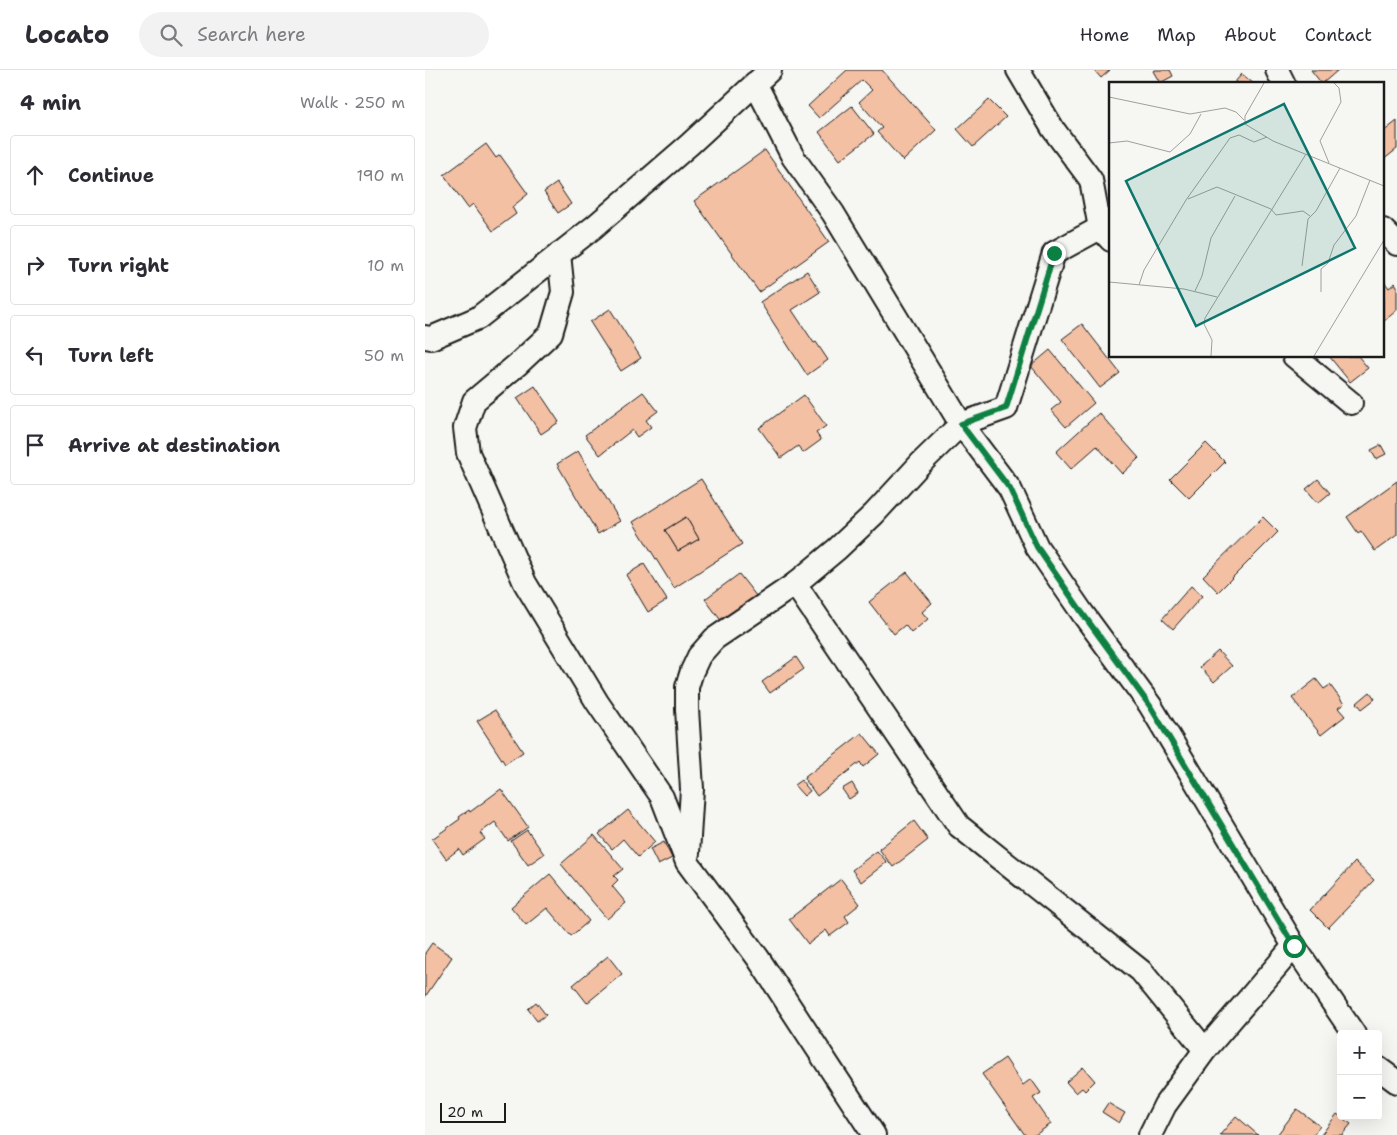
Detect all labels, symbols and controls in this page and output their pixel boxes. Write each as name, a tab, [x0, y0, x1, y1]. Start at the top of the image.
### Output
search box	[139, 12, 489, 57]
text: Locato	[25, 19, 109, 51]
icon: search	[157, 21, 185, 49]
text: Search here	[197, 22, 306, 47]
text: Home	[1080, 23, 1129, 47]
text: Map	[1157, 23, 1196, 47]
text: About	[1224, 23, 1277, 47]
text: Contact	[1305, 23, 1372, 47]
inset map	[1109, 82, 1384, 358]
text: 4 min	[20, 89, 81, 117]
text: Walk · 250 m	[300, 92, 405, 113]
icon: ahead	[21, 161, 49, 189]
text: Continue	[68, 163, 154, 188]
text: 190 m	[357, 165, 404, 186]
route end	[1043, 242, 1066, 265]
icon: right	[21, 251, 49, 279]
text: Turn right	[68, 253, 169, 278]
text: 10 m	[367, 255, 404, 276]
icon: left	[21, 341, 49, 369]
text: Turn left	[68, 343, 154, 368]
text: 50 m	[364, 345, 404, 366]
icon: arrive	[21, 431, 49, 459]
text: Arrive at destination	[68, 433, 280, 458]
route start	[1283, 935, 1306, 958]
map controls	[1337, 1030, 1382, 1120]
button: +	[1337, 1030, 1382, 1075]
button: −	[1337, 1075, 1382, 1120]
scale bar	[440, 1100, 506, 1123]
text: 20 m	[447, 1103, 483, 1121]

